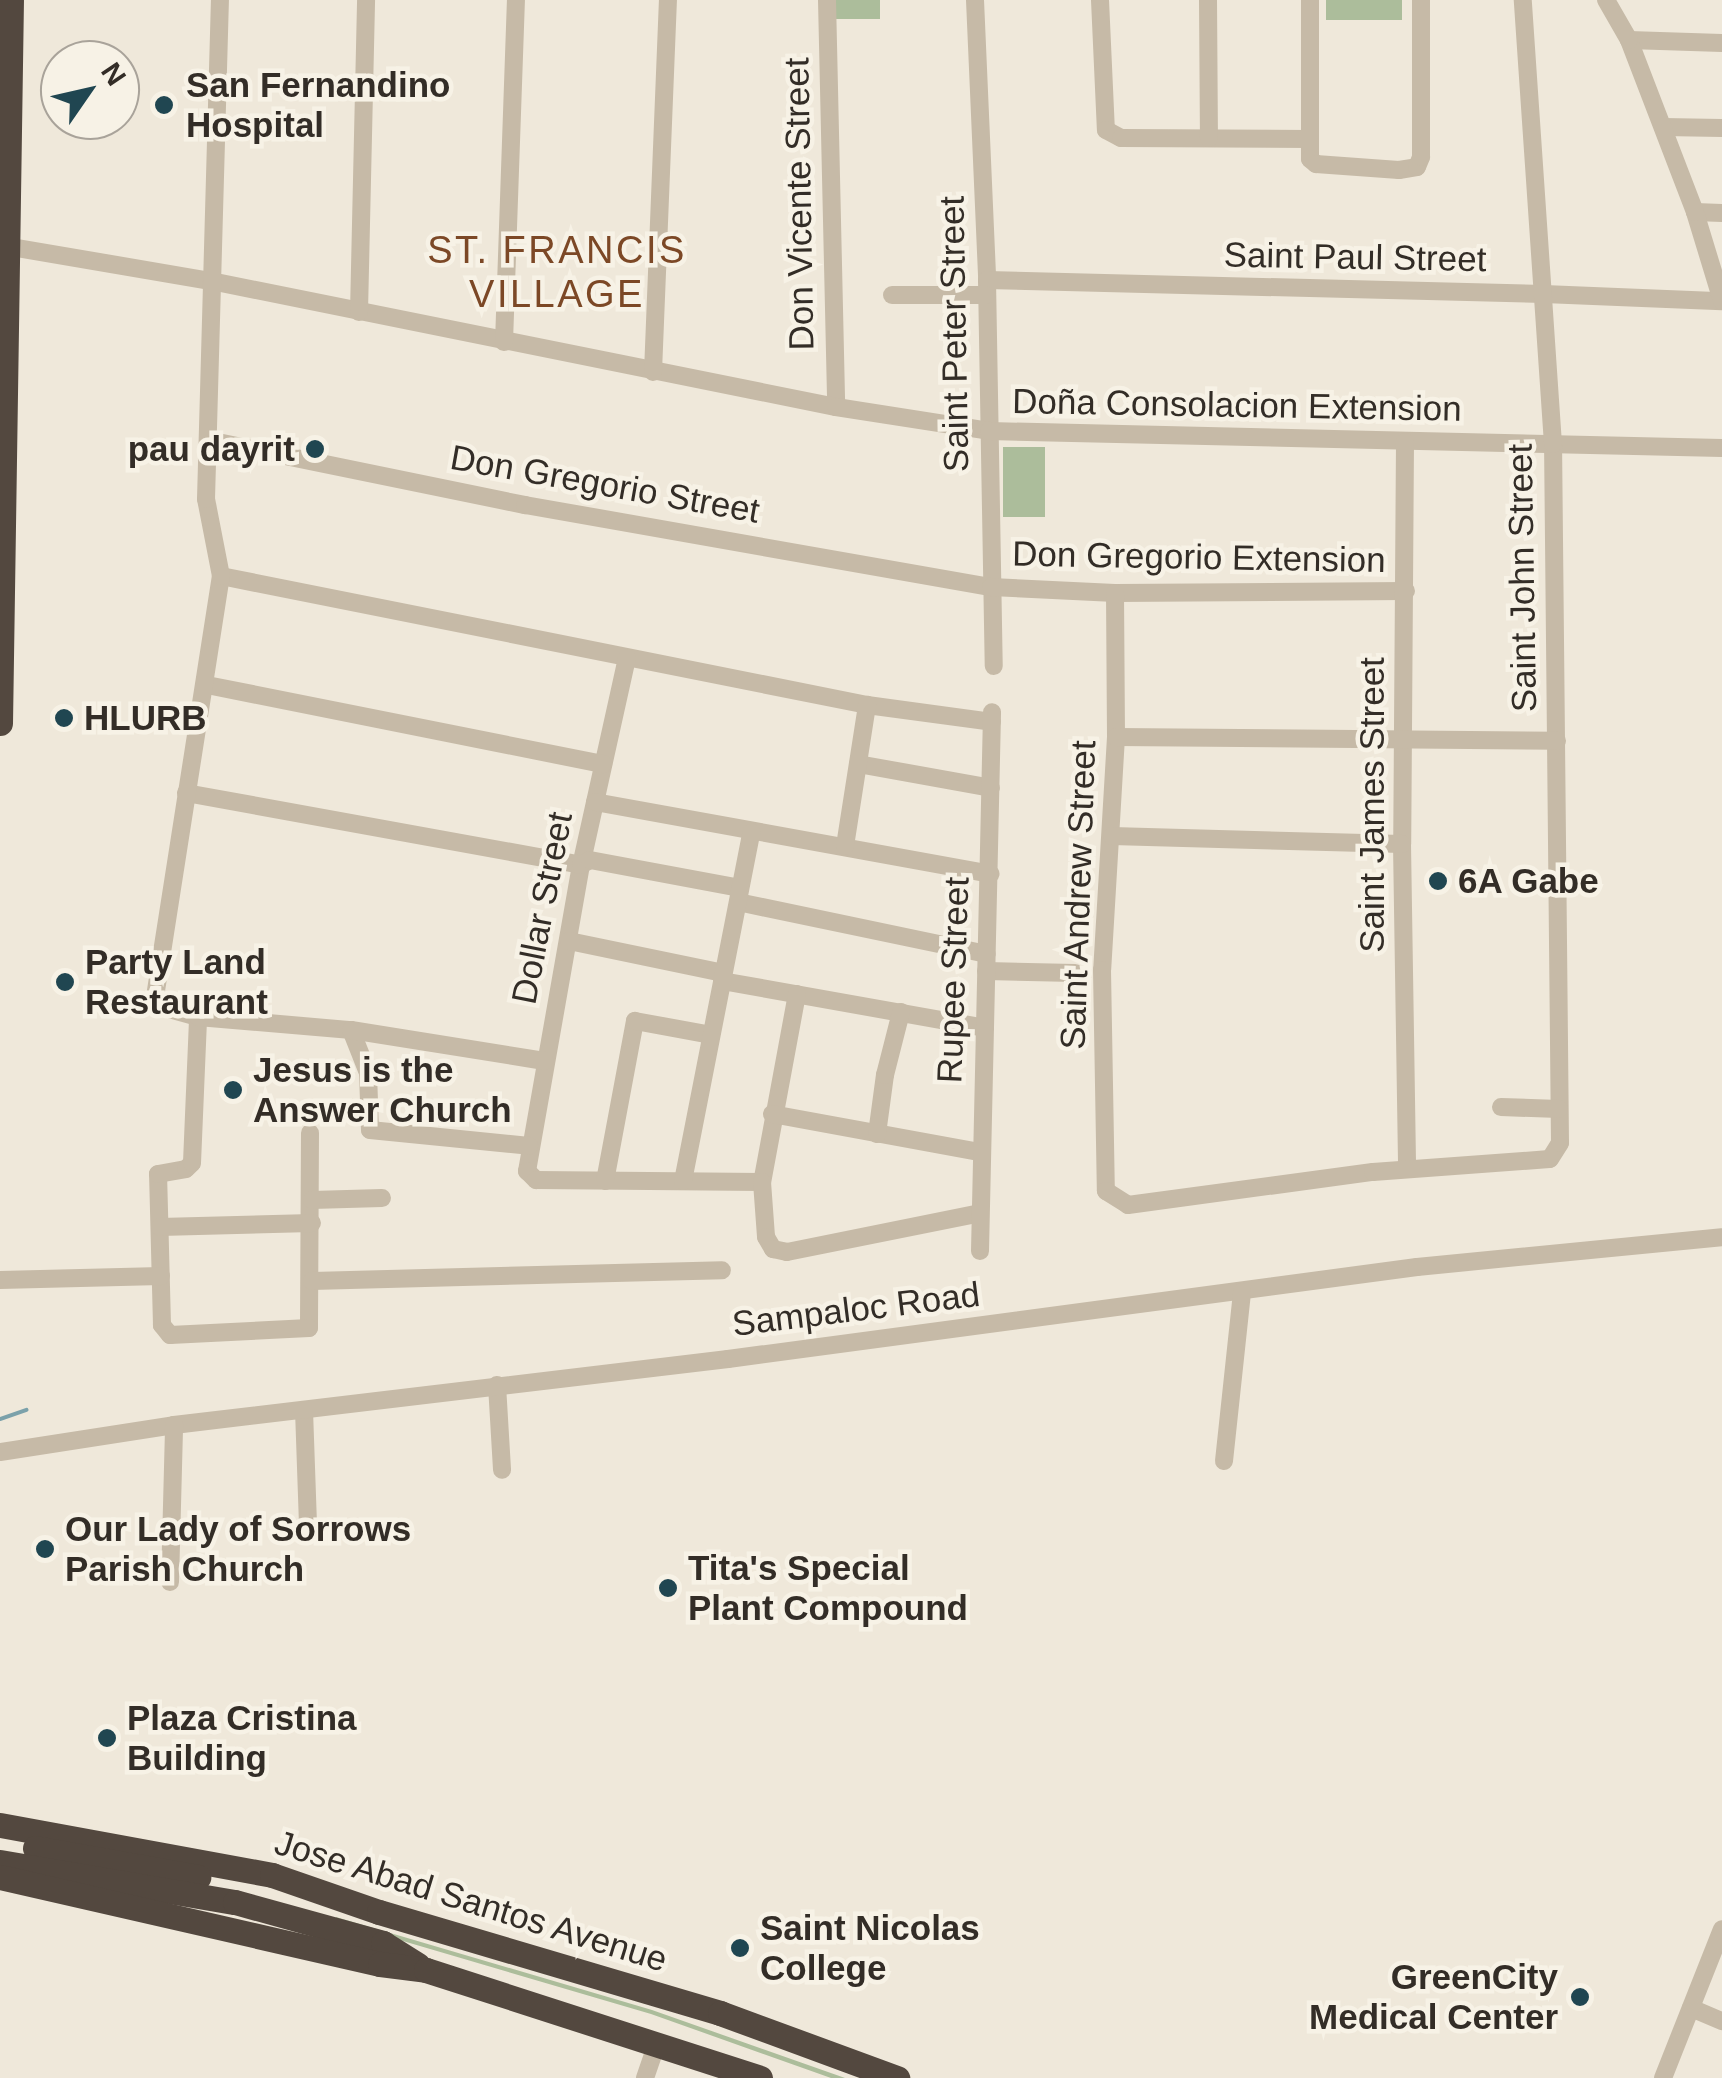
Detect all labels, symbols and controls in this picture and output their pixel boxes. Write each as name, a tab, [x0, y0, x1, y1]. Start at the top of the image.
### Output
north arrow	[40, 40, 140, 140]
text: N	[95, 57, 132, 91]
street label: Don Vicente Street	[775, 57, 823, 351]
place label: San Fernandino Hospital	[186, 64, 450, 146]
marker: San Fernandino Hospital	[151, 92, 177, 118]
street label: Saint Peter Street	[931, 196, 977, 472]
district label: ST. FRANCIS VILLAGE	[427, 228, 687, 318]
street label: Saint Paul Street	[1223, 234, 1487, 280]
street label: Doña Consolacion Extension	[1012, 380, 1462, 430]
place label: pau dayrit	[128, 428, 295, 470]
street label: Don Gregorio Street	[447, 436, 763, 532]
marker: pau dayrit	[304, 438, 326, 460]
street label: Saint John Street	[1499, 443, 1545, 713]
street label: Don Gregorio Extension	[1012, 533, 1386, 581]
street label: Saint James Street	[1351, 657, 1393, 953]
place label: HLURB	[84, 697, 206, 739]
marker: HLURB	[53, 707, 75, 729]
street label: Saint Andrew Street	[1052, 739, 1104, 1051]
street label: Dollar Street	[503, 809, 581, 1007]
place label: 6A Gabe	[1458, 860, 1600, 902]
marker: 6A Gabe	[1427, 870, 1449, 892]
street label: Rupee Street	[928, 876, 978, 1084]
place label: Party Land Restaurant	[85, 941, 268, 1023]
marker: Party Land Restaurant	[54, 971, 76, 993]
place label: Jesus is the Answer Church	[253, 1049, 512, 1131]
marker: Jesus is the Answer Church	[222, 1079, 244, 1101]
street label: Sampaloc Road	[730, 1273, 982, 1345]
place label: Our Lady of Sorrows Parish Church	[65, 1508, 411, 1590]
marker: Our Lady of Sorrows Parish Church	[34, 1538, 56, 1560]
place label: Tita's Special Plant Compound	[688, 1547, 968, 1629]
marker: Tita's Special Plant Compound	[657, 1577, 679, 1599]
place label: Plaza Cristina Building	[127, 1697, 357, 1779]
marker: Plaza Cristina Building	[96, 1727, 118, 1749]
street label: Jose Abad Santos Avenue	[268, 1821, 674, 1981]
place label: Saint Nicolas College	[760, 1907, 980, 1989]
marker: Saint Nicolas College	[729, 1937, 751, 1959]
place label: GreenCity Medical Center	[1309, 1956, 1558, 2038]
marker: GreenCity Medical Center	[1567, 1984, 1593, 2010]

